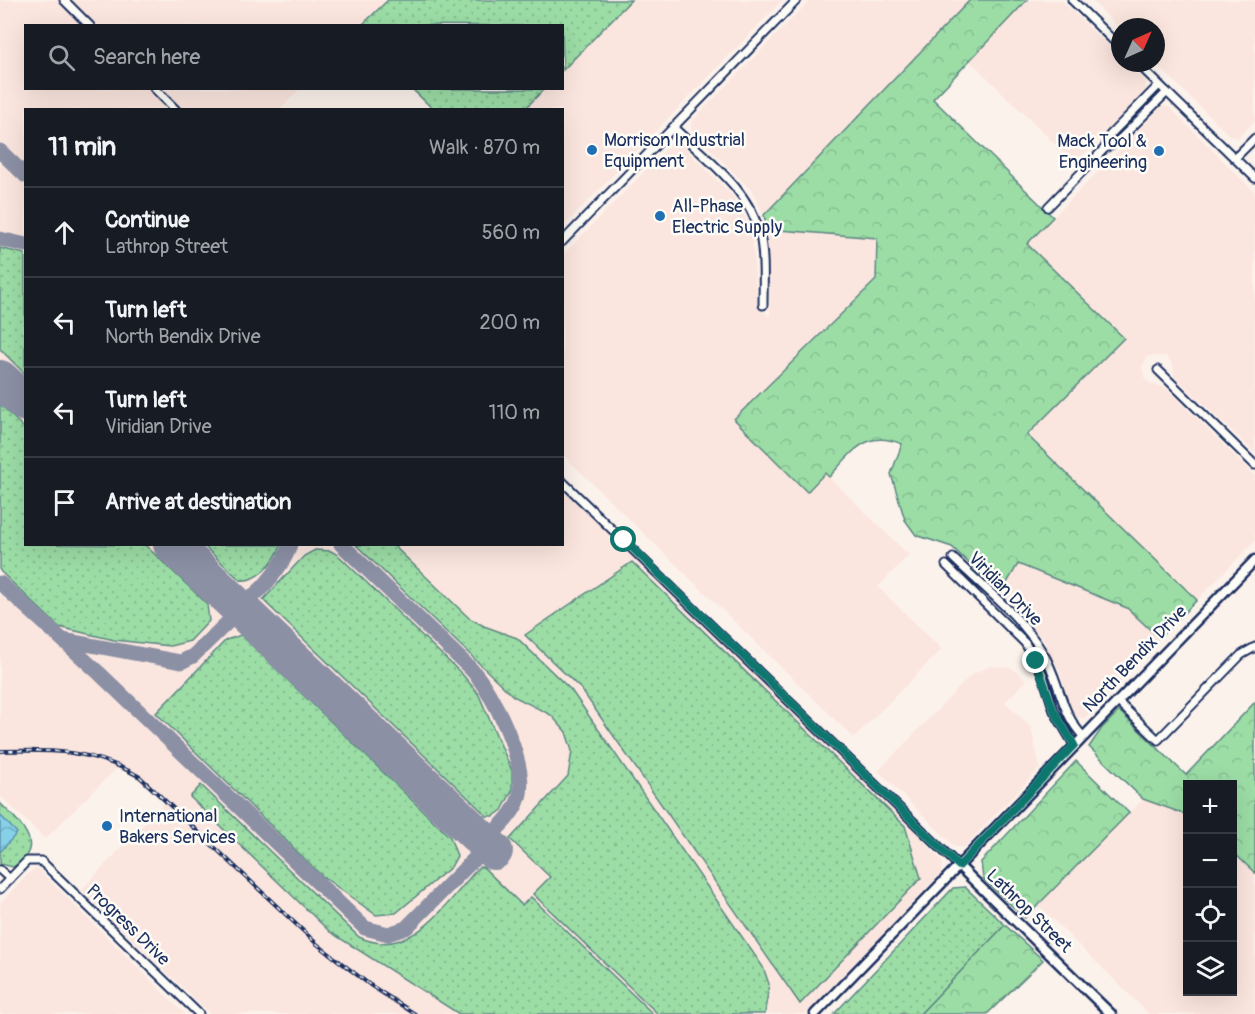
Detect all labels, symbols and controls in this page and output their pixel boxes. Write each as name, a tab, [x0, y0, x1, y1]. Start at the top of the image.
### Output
north arrow	[1111, 18, 1165, 72]
search box	[24, 24, 564, 90]
icon: search	[45, 41, 78, 74]
text: Search here	[93, 43, 200, 71]
place label: Morrison Industrial Equipment	[604, 129, 745, 173]
place label: Mack Tool & Engineering	[1057, 130, 1147, 174]
text: 11 min	[48, 131, 116, 163]
text: Walk · 870 m	[429, 135, 540, 160]
marker: Morrison Industrial Equipment	[585, 143, 599, 157]
marker: Mack Tool & Engineering	[1152, 144, 1166, 158]
place label: All-Phase Electric Supply	[672, 195, 782, 239]
text: Continue	[105, 206, 189, 234]
marker: All-Phase Electric Supply	[653, 209, 667, 223]
icon: ahead	[48, 216, 81, 249]
text: 560 m	[482, 220, 540, 245]
text: Lathrop Street	[105, 234, 228, 259]
text: Turn left	[105, 296, 187, 324]
icon: left	[48, 306, 81, 339]
text: 200 m	[479, 310, 540, 335]
text: North Bendix Drive	[105, 324, 261, 349]
text: Turn left	[105, 386, 187, 414]
icon: left	[48, 396, 81, 429]
text: 110 m	[489, 400, 540, 425]
text: Viridian Drive	[105, 414, 212, 439]
icon: arrive	[48, 486, 81, 519]
text: Arrive at destination	[105, 488, 291, 516]
route start	[610, 526, 636, 552]
street label: Viridian Drive	[963, 547, 1047, 631]
street label: North Bendix Drive	[1078, 601, 1192, 717]
route end	[1022, 647, 1048, 673]
map controls	[1183, 780, 1237, 996]
button: +	[1183, 780, 1237, 834]
place label: International Bakers Services	[119, 805, 235, 849]
marker: International Bakers Services	[100, 819, 114, 833]
button: −	[1183, 834, 1237, 888]
street label: Lathrop Street	[981, 864, 1077, 958]
street label: Progress Drive	[81, 879, 175, 971]
button: locate	[1183, 888, 1237, 942]
button: layers	[1183, 942, 1237, 996]

